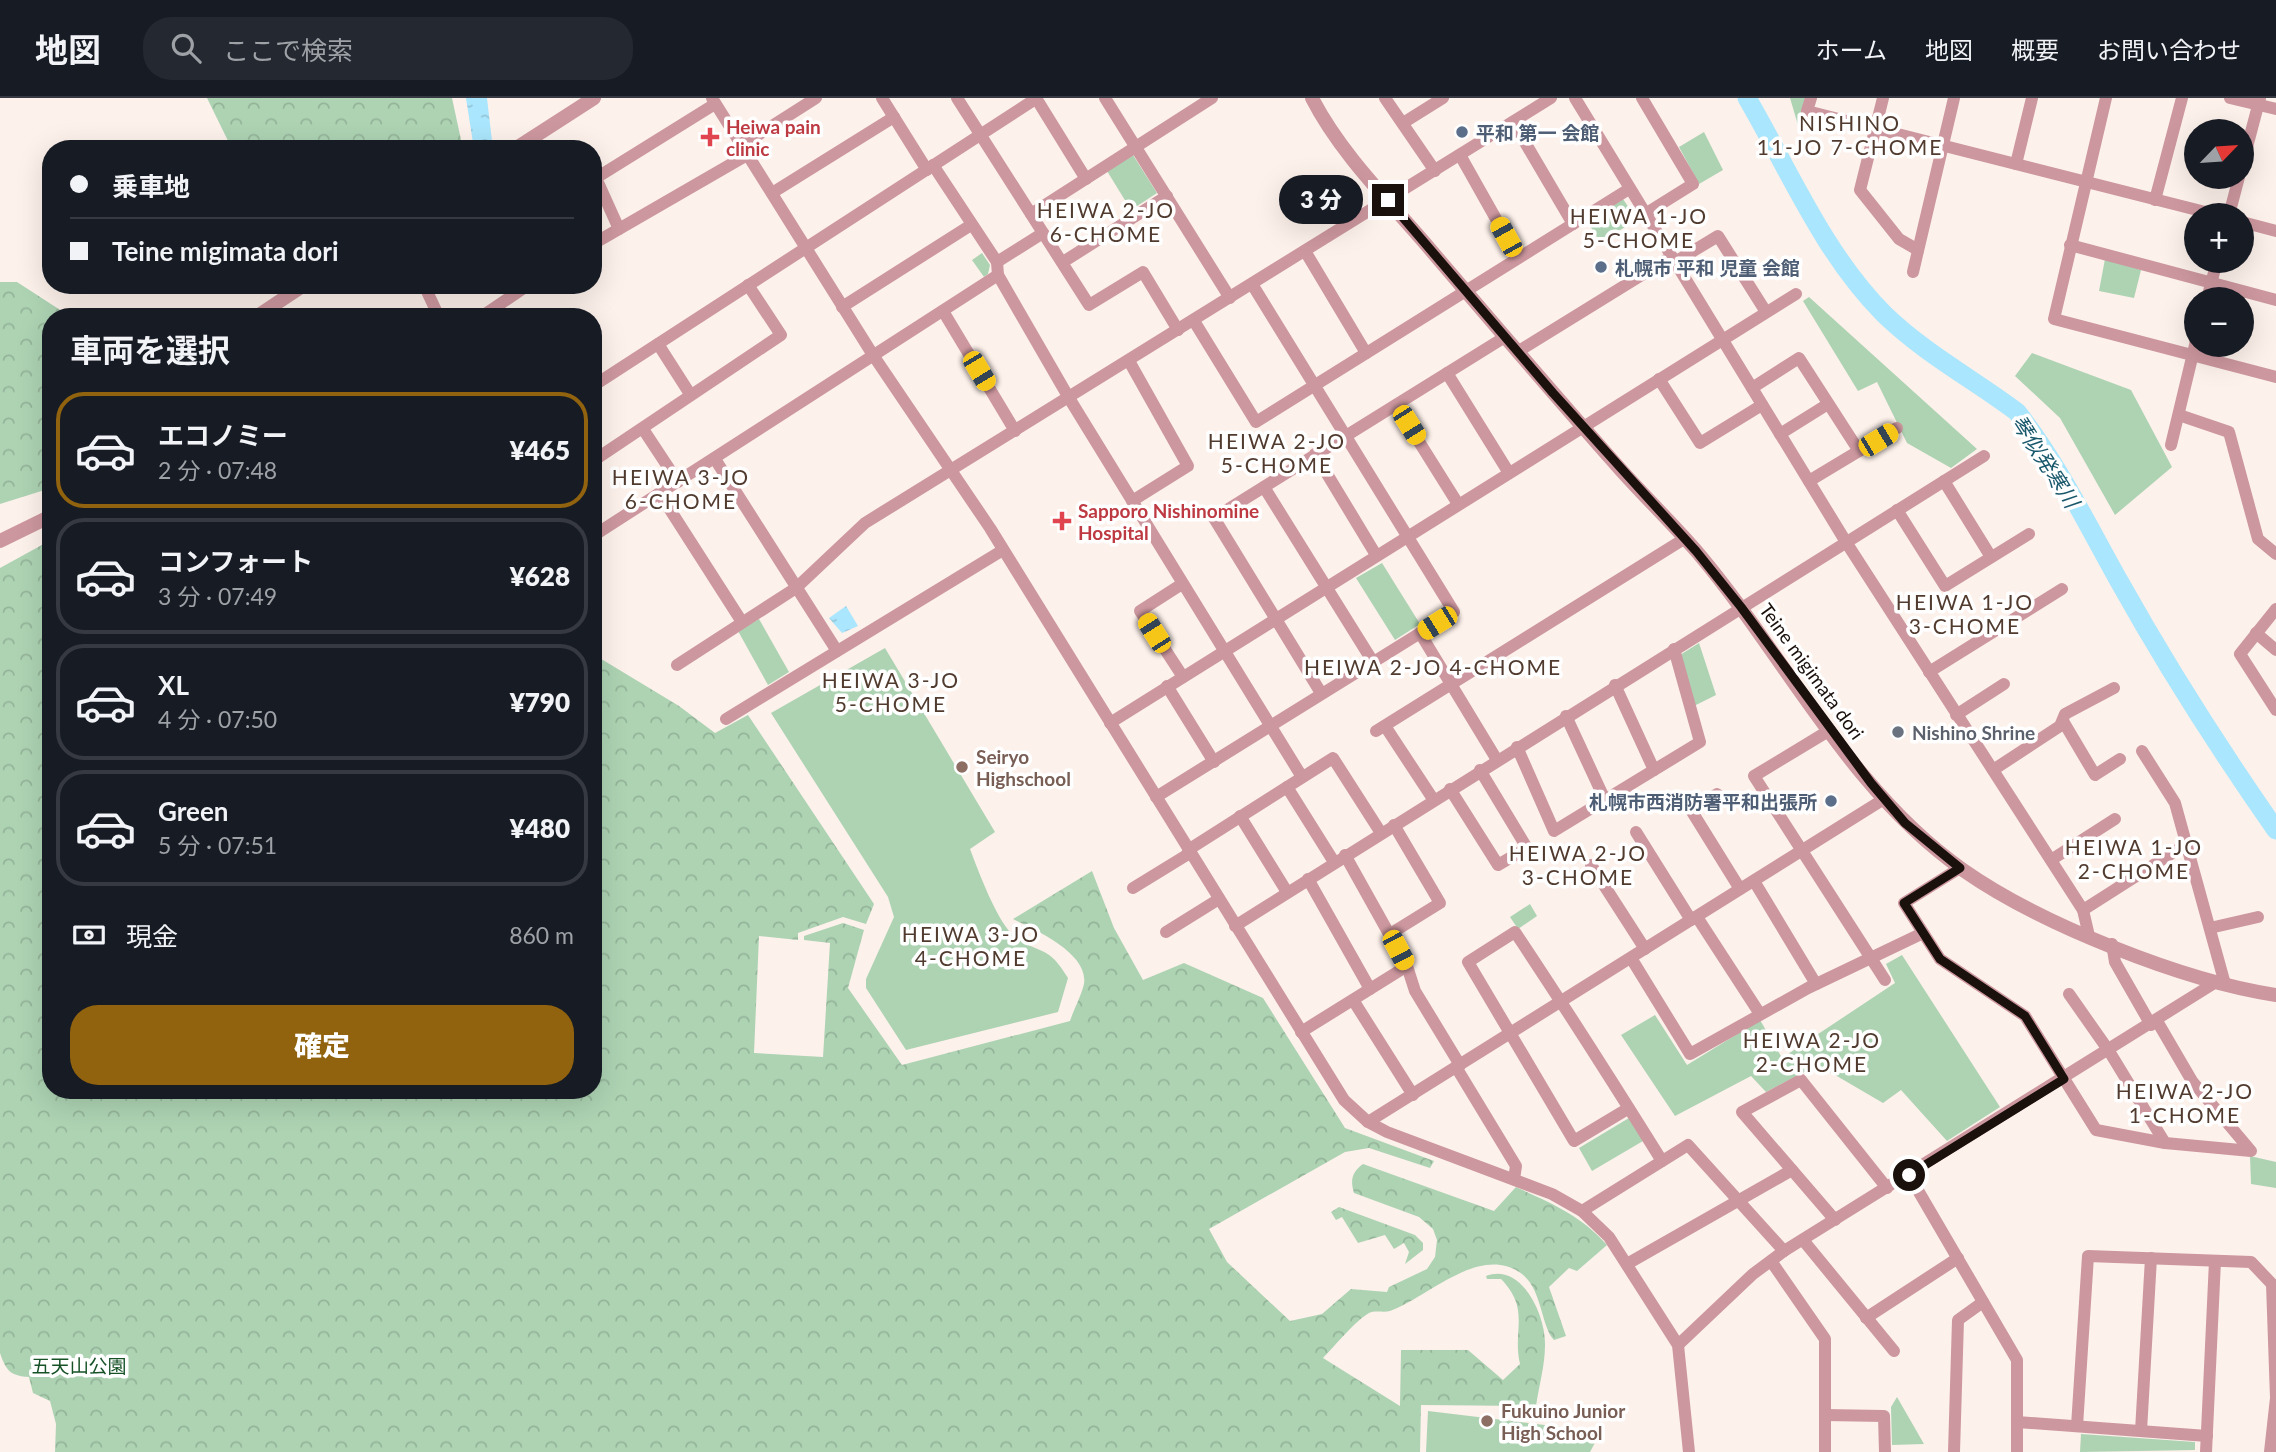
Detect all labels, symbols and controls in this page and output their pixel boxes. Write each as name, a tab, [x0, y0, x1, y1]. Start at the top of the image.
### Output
search box	[143, 17, 633, 80]
text: 地図	[35, 29, 101, 69]
icon: search	[167, 29, 205, 67]
text: ここで検索	[223, 34, 353, 66]
text: ホーム	[1816, 35, 1887, 64]
text: 地図	[1925, 35, 1973, 64]
text: 概要	[2011, 35, 2059, 64]
text: お問い合わせ	[2097, 35, 2241, 64]
district label: NISHINO 11-JO 7-CHOME	[1757, 110, 1943, 159]
place label: Heiwa pain clinic	[726, 115, 821, 160]
north arrow	[2184, 119, 2254, 189]
map controls	[2184, 119, 2254, 357]
place label: 平和 第一 会館	[1476, 121, 1599, 144]
marker: 平和 第一 会館	[1454, 124, 1470, 140]
marker: Heiwa pain clinic	[700, 127, 720, 147]
text: 乗車地	[112, 170, 190, 202]
callout: 3 分	[1280, 176, 1364, 224]
route end	[1372, 184, 1404, 216]
text: 3 分	[1300, 185, 1342, 213]
district label: HEIWA 2-JO 6-CHOME	[1037, 197, 1175, 246]
district label: HEIWA 1-JO 5-CHOME	[1570, 203, 1708, 252]
button: +	[2184, 203, 2254, 273]
car	[1487, 214, 1526, 260]
text: Teine migimata dori	[112, 235, 339, 267]
place label: 札幌市 平和 児童 会館	[1615, 256, 1800, 279]
marker: 札幌市 平和 児童 会館	[1593, 259, 1609, 275]
button: −	[2184, 287, 2254, 357]
text: 車両を選択	[70, 330, 230, 369]
car	[960, 348, 999, 394]
car	[1389, 402, 1430, 448]
water label: 琴似発寒川	[2007, 410, 2086, 514]
icon: car	[74, 419, 137, 482]
text: エコノミー	[158, 419, 288, 451]
car	[1855, 420, 1902, 460]
district label: HEIWA 2-JO 5-CHOME	[1208, 428, 1346, 477]
text: ¥465	[510, 434, 570, 466]
text: 2 分 · 07:48	[158, 456, 277, 484]
district label: HEIWA 3-JO 6-CHOME	[612, 464, 750, 513]
place label: Sapporo Nishinomine Hospital	[1078, 499, 1259, 544]
marker: Sapporo Nishinomine Hospital	[1052, 511, 1072, 531]
icon: car	[74, 545, 137, 608]
text: コンフォート	[158, 545, 313, 577]
text: ¥628	[510, 560, 570, 592]
text: 3 分 · 07:49	[158, 582, 277, 610]
district label: HEIWA 1-JO 3-CHOME	[1896, 589, 2034, 638]
street label: Teine migimata dori	[1755, 598, 1869, 744]
car	[1414, 603, 1461, 643]
car	[1134, 610, 1175, 656]
district label: HEIWA 2-JO 4-CHOME	[1304, 654, 1562, 679]
district label: HEIWA 3-JO 5-CHOME	[822, 667, 960, 716]
text: XL	[158, 669, 189, 701]
icon: car	[74, 671, 137, 734]
text: ¥790	[510, 686, 570, 718]
text: 4 分 · 07:50	[158, 705, 277, 733]
place label: Nishino Shrine	[1912, 721, 2035, 744]
marker: Nishino Shrine	[1890, 724, 1906, 740]
place label: Seiryo Highschool	[976, 745, 1071, 790]
marker: Seiryo Highschool	[954, 759, 970, 775]
place label: 札幌市西消防署平和出張所	[1589, 790, 1817, 813]
marker: 札幌市西消防署平和出張所	[1823, 793, 1839, 809]
text: Green	[158, 795, 228, 827]
icon: car	[74, 797, 137, 860]
text: ¥480	[510, 812, 570, 844]
text: 5 分 · 07:51	[158, 831, 277, 859]
district label: HEIWA 1-JO 2-CHOME	[2065, 834, 2203, 883]
district label: HEIWA 2-JO 3-CHOME	[1509, 840, 1647, 889]
icon: cash	[70, 916, 108, 954]
text: 現金	[126, 920, 178, 952]
text: 860 m	[509, 921, 574, 949]
district label: HEIWA 3-JO 4-CHOME	[902, 921, 1040, 970]
car	[1379, 927, 1418, 973]
button: 確定	[70, 1005, 574, 1085]
district label: HEIWA 2-JO 2-CHOME	[1743, 1027, 1881, 1076]
district label: HEIWA 2-JO 1-CHOME	[2116, 1078, 2254, 1127]
route start	[1893, 1159, 1925, 1191]
park label: 五天山公園	[31, 1354, 127, 1377]
place label: Fukuino Junior High School	[1501, 1399, 1626, 1444]
marker: Fukuino Junior High School	[1479, 1413, 1495, 1429]

